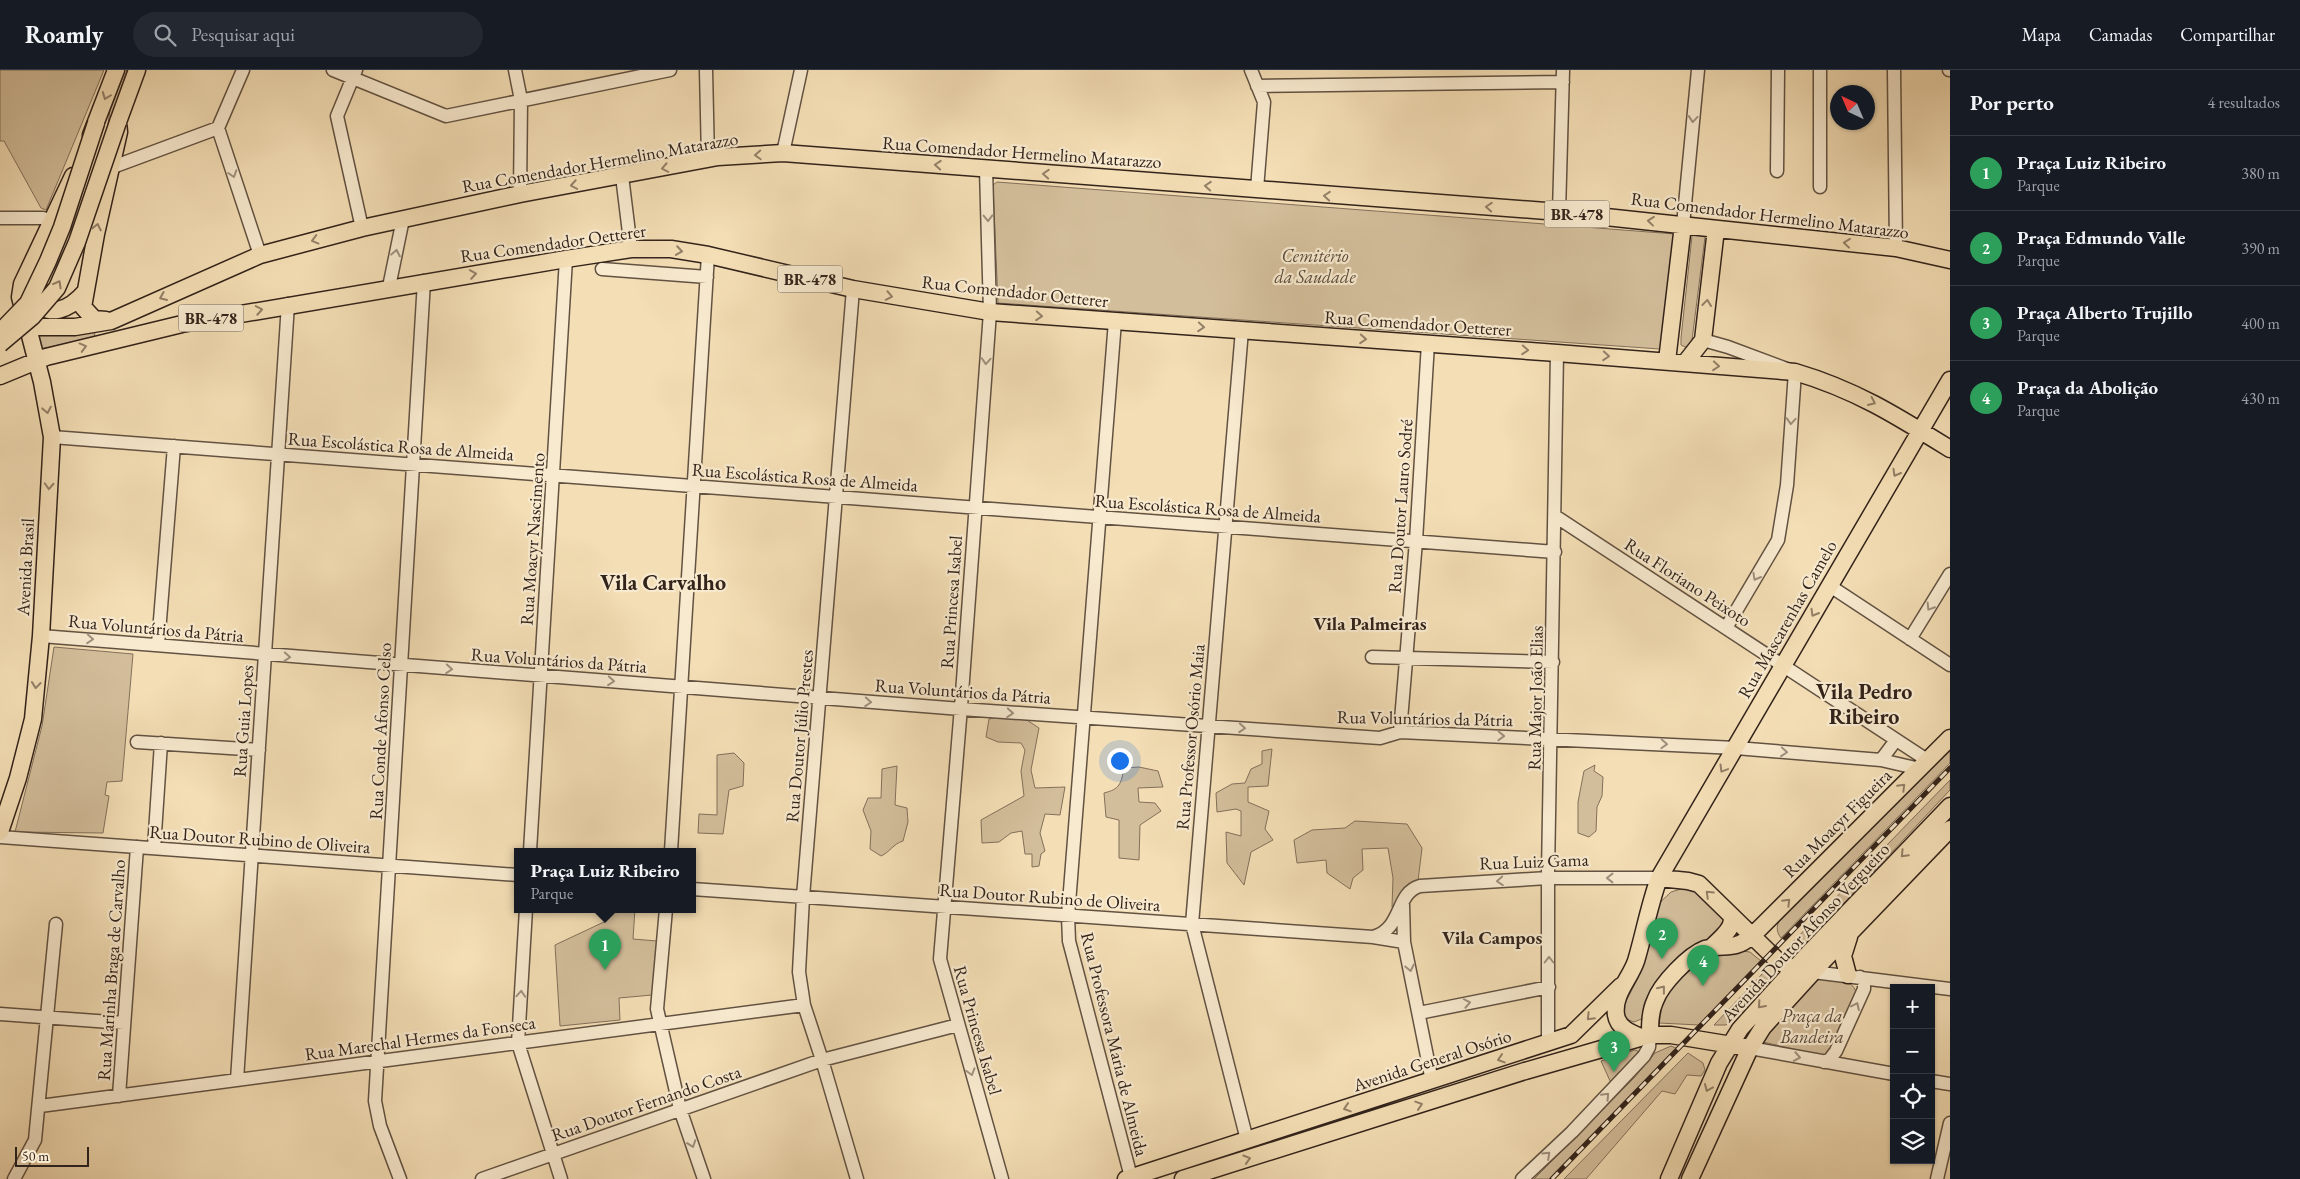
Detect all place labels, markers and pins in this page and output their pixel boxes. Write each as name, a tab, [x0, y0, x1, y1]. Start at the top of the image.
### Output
pin: 2	[1646, 918, 1678, 959]
pin: 1	[589, 929, 621, 970]
pin: 4	[1687, 945, 1719, 986]
pin: 3	[1598, 1031, 1630, 1072]

